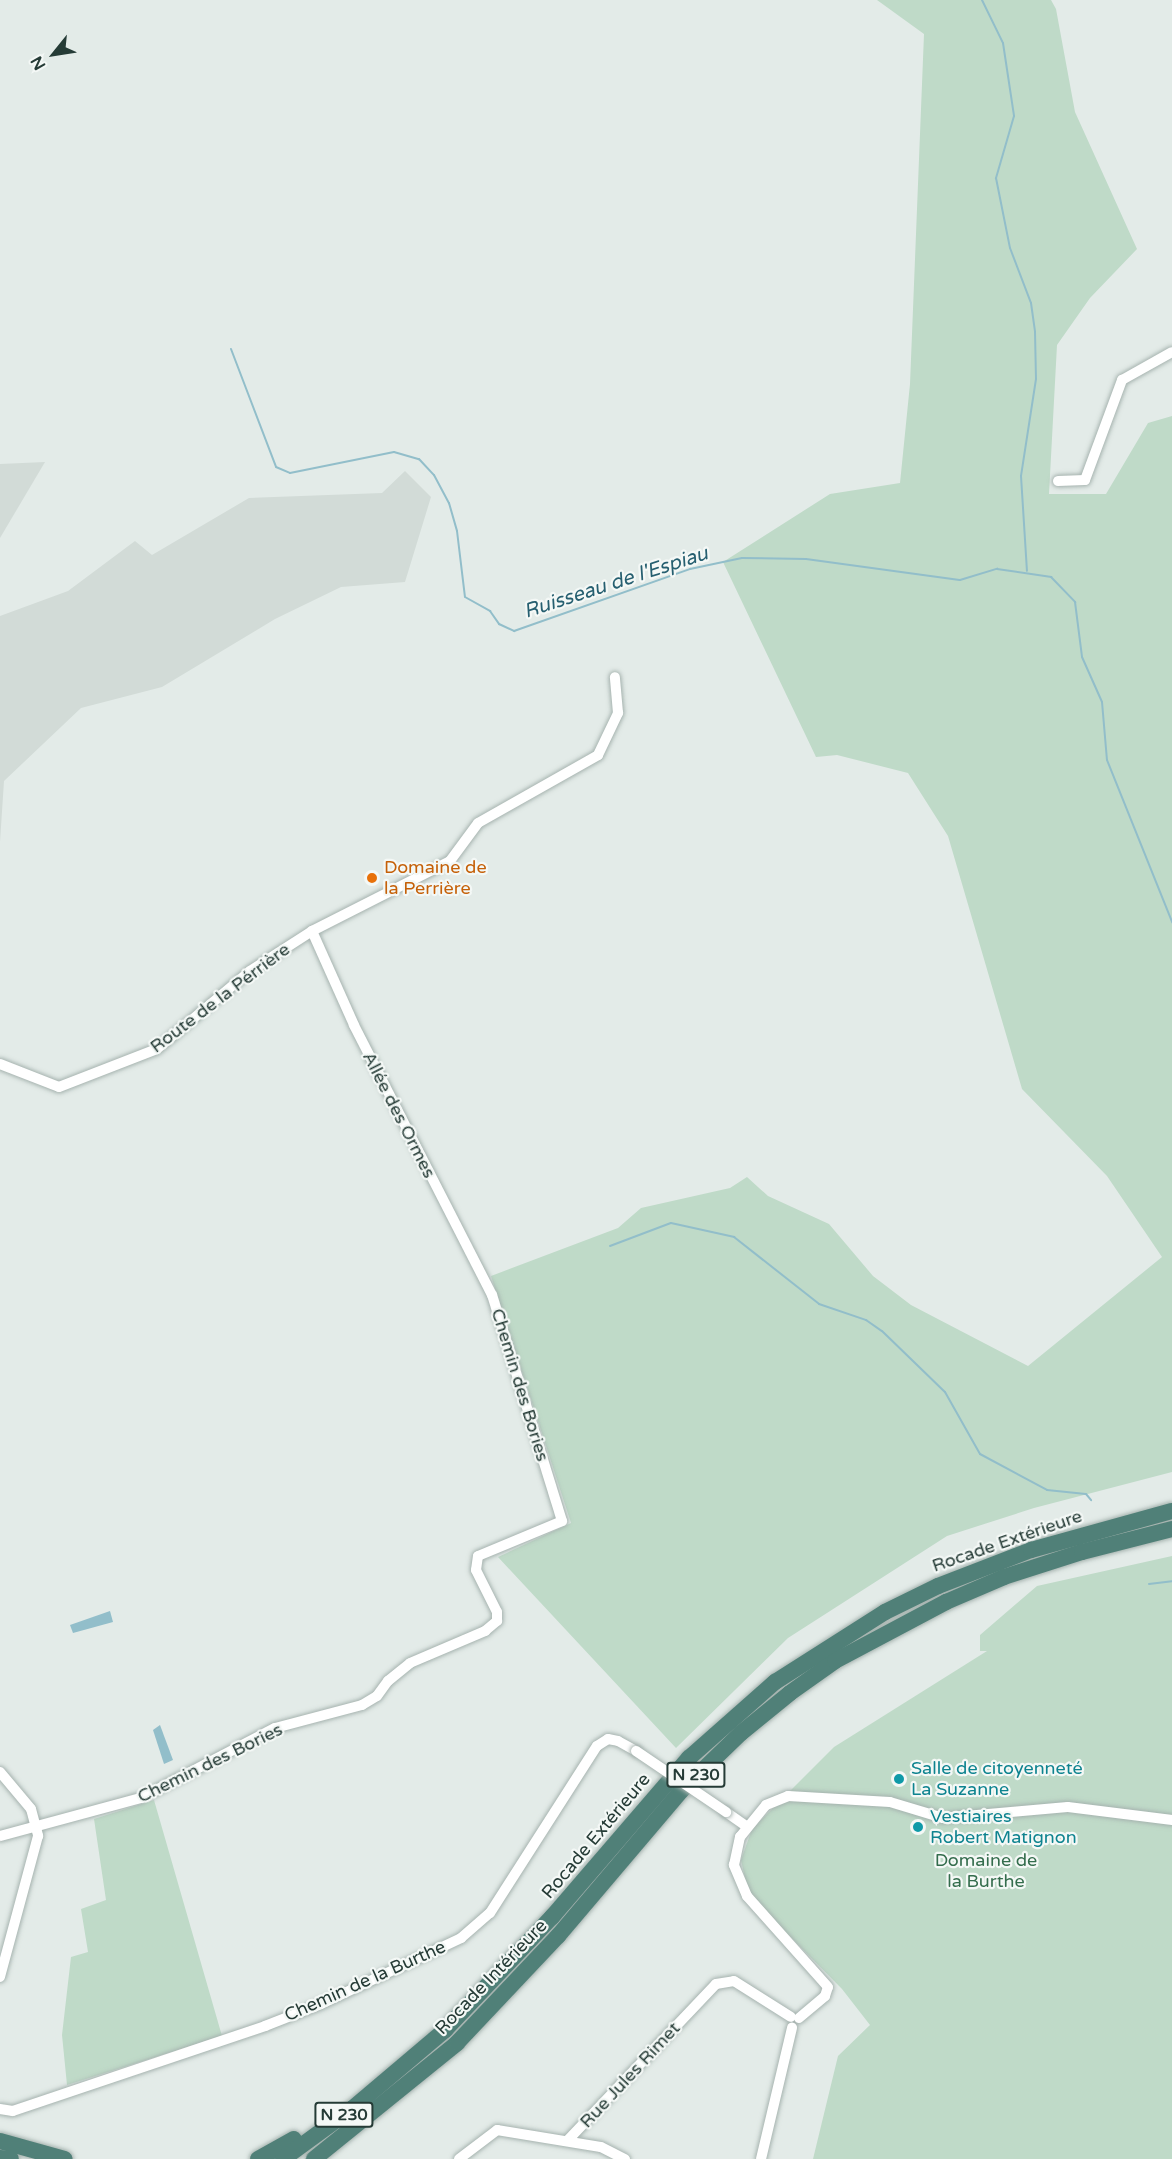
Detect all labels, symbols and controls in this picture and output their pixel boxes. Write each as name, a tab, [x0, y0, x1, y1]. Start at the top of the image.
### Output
north arrow	[24, 24, 84, 84]
text: N	[27, 52, 50, 74]
water label: Ruisseau de l'Espiau	[521, 542, 711, 624]
place label: Domaine de la Perrière	[384, 857, 487, 900]
marker: Domaine de la Perrière	[365, 871, 379, 885]
street label: Route de la Pérrière	[146, 938, 294, 1058]
street label: Allée des Ormes	[358, 1048, 440, 1182]
street label: Chemin des Bories	[486, 1306, 554, 1464]
street label: Rocade Extérieure	[929, 1505, 1085, 1577]
street label: Chemin des Bories	[134, 1719, 286, 1807]
place label: Salle de citoyenneté La Suzanne	[911, 1758, 1083, 1800]
road number: N 230	[666, 1762, 726, 1788]
street label: Rocade Extérieure	[537, 1769, 655, 1903]
marker: Salle de citoyenneté La Suzanne	[892, 1772, 906, 1786]
place label: Vestiaires Robert Matignon	[930, 1806, 1077, 1848]
marker: Vestiaires Robert Matignon	[911, 1820, 925, 1834]
park label: Domaine de la Burthe	[935, 1850, 1037, 1892]
street label: Rocade Intérieure	[431, 1915, 551, 2039]
street label: Chemin de la Burthe	[281, 1936, 449, 2026]
street label: Rue Jules Rimet	[575, 2018, 685, 2132]
road number: N 230	[314, 2102, 374, 2128]

